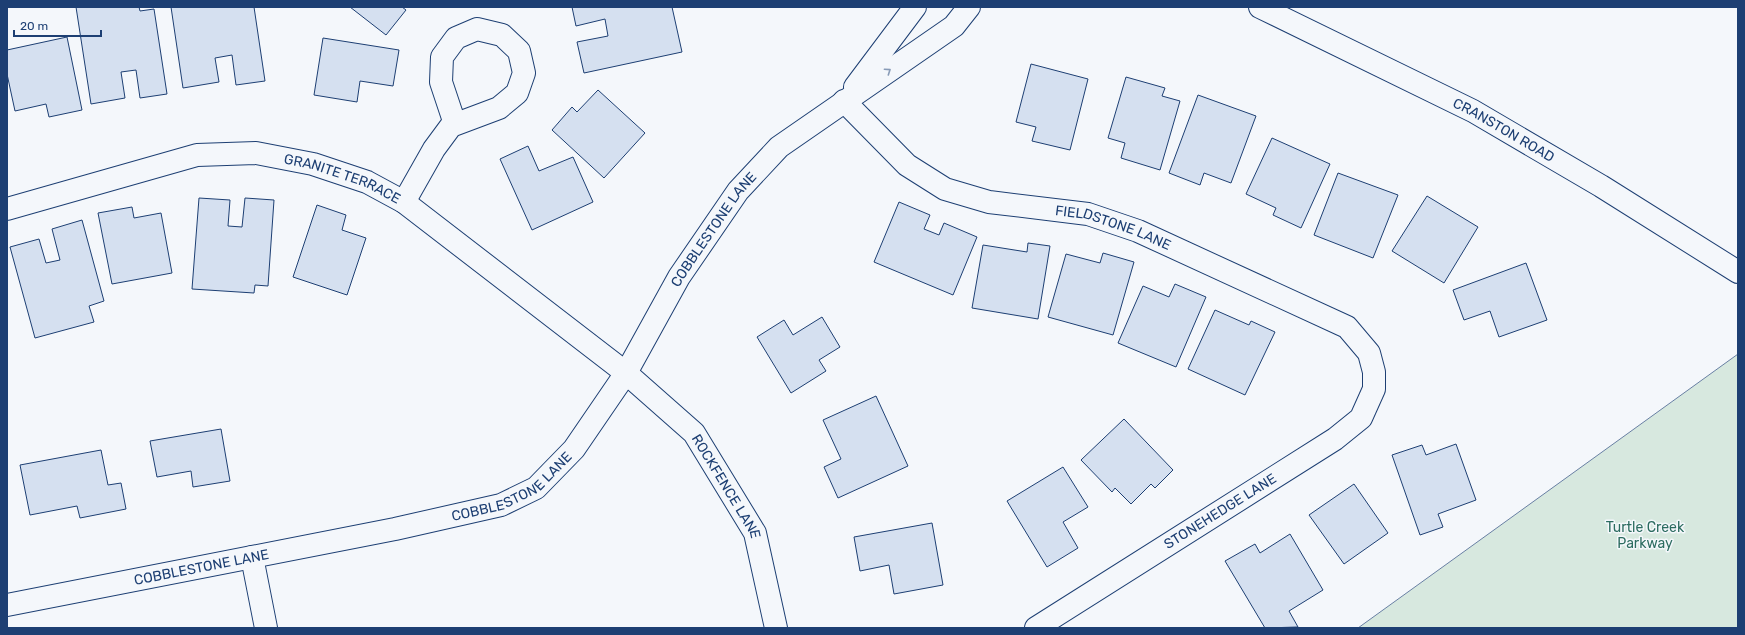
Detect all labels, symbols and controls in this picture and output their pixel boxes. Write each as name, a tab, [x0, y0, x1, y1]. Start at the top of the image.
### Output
scale bar	[14, 12, 101, 38]
text: 20 m	[20, 19, 48, 33]
one-way arrow	[884, 68, 891, 76]
street label: CRANSTON ROAD	[1450, 95, 1557, 166]
street label: GRANITE TERRACE	[283, 151, 403, 208]
street label: COBBLESTONE LANE	[667, 169, 760, 290]
street label: FIELDSTONE LANE	[1054, 202, 1174, 254]
street label: ROCKFENCE LANE	[688, 431, 764, 540]
street label: COBBLESTONE LANE	[450, 448, 576, 525]
street label: STONEHEDGE LANE	[1161, 470, 1280, 553]
park label: Turtle Creek Parkway	[1606, 519, 1685, 552]
street label: COBBLESTONE LANE	[133, 546, 270, 589]

